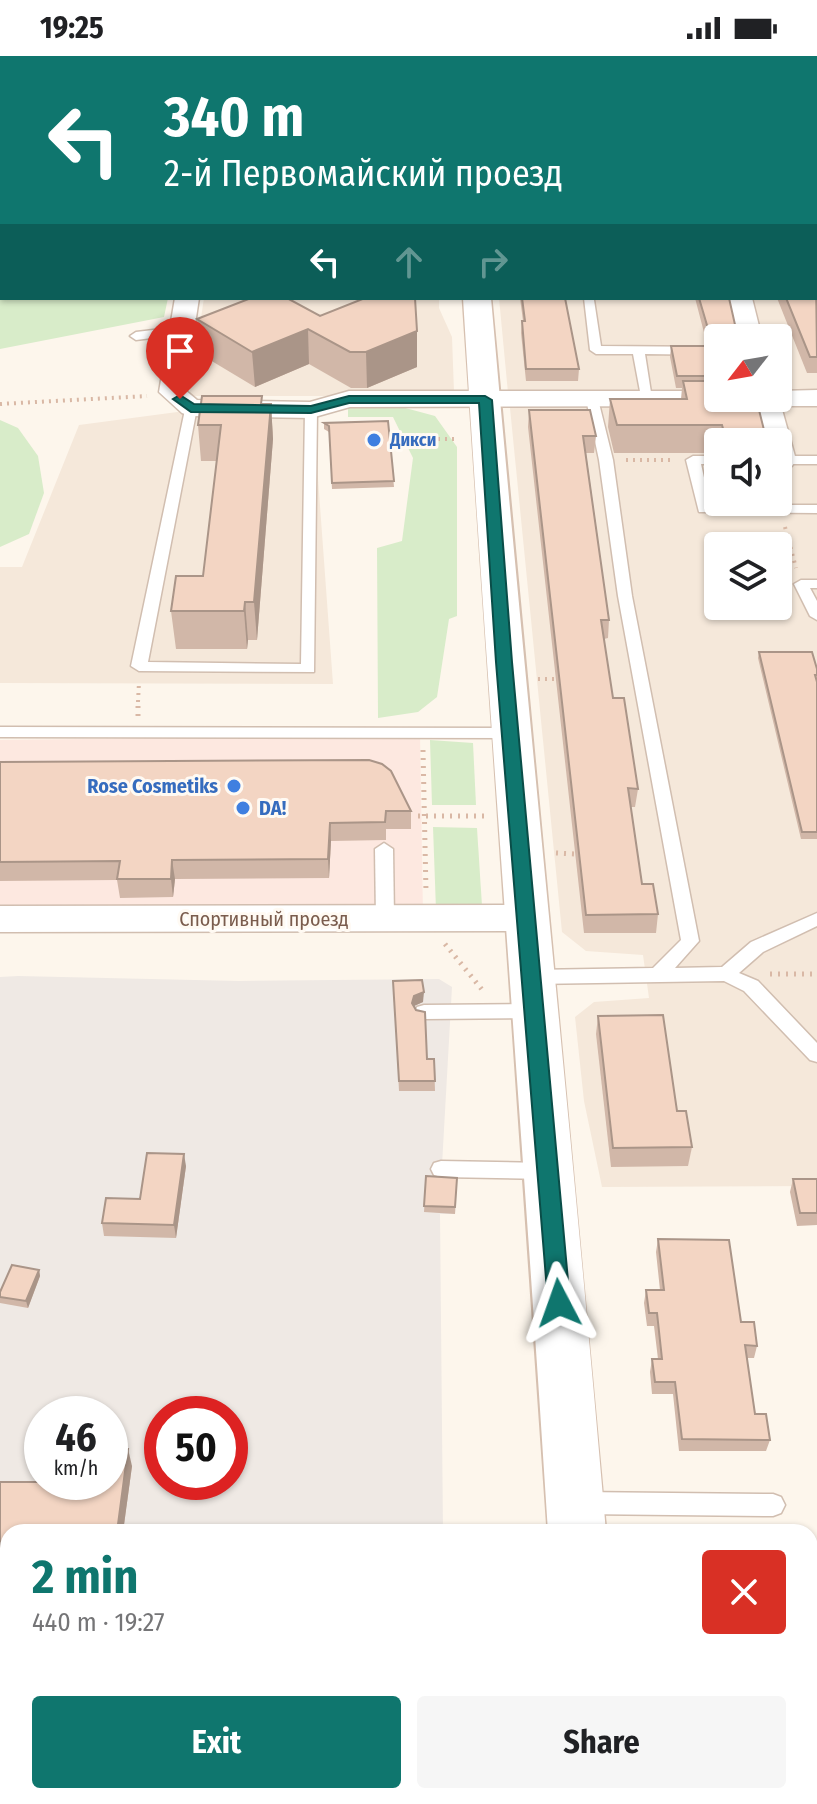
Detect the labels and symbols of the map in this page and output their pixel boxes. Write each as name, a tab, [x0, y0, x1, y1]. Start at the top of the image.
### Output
pin	[146, 317, 214, 399]
north arrow	[704, 324, 792, 412]
place label: Дикси	[389, 429, 436, 451]
marker: Дикси	[365, 431, 383, 449]
place label: Rose Cosmetiks	[87, 774, 218, 798]
marker: Rose Cosmetiks	[225, 777, 243, 795]
place label: DA!	[259, 796, 287, 820]
marker: DA!	[234, 799, 252, 817]
street label: Спортивный проезд	[179, 907, 349, 931]
position arrow	[517, 1261, 601, 1345]
speed limit sign: 50	[144, 1396, 248, 1500]

